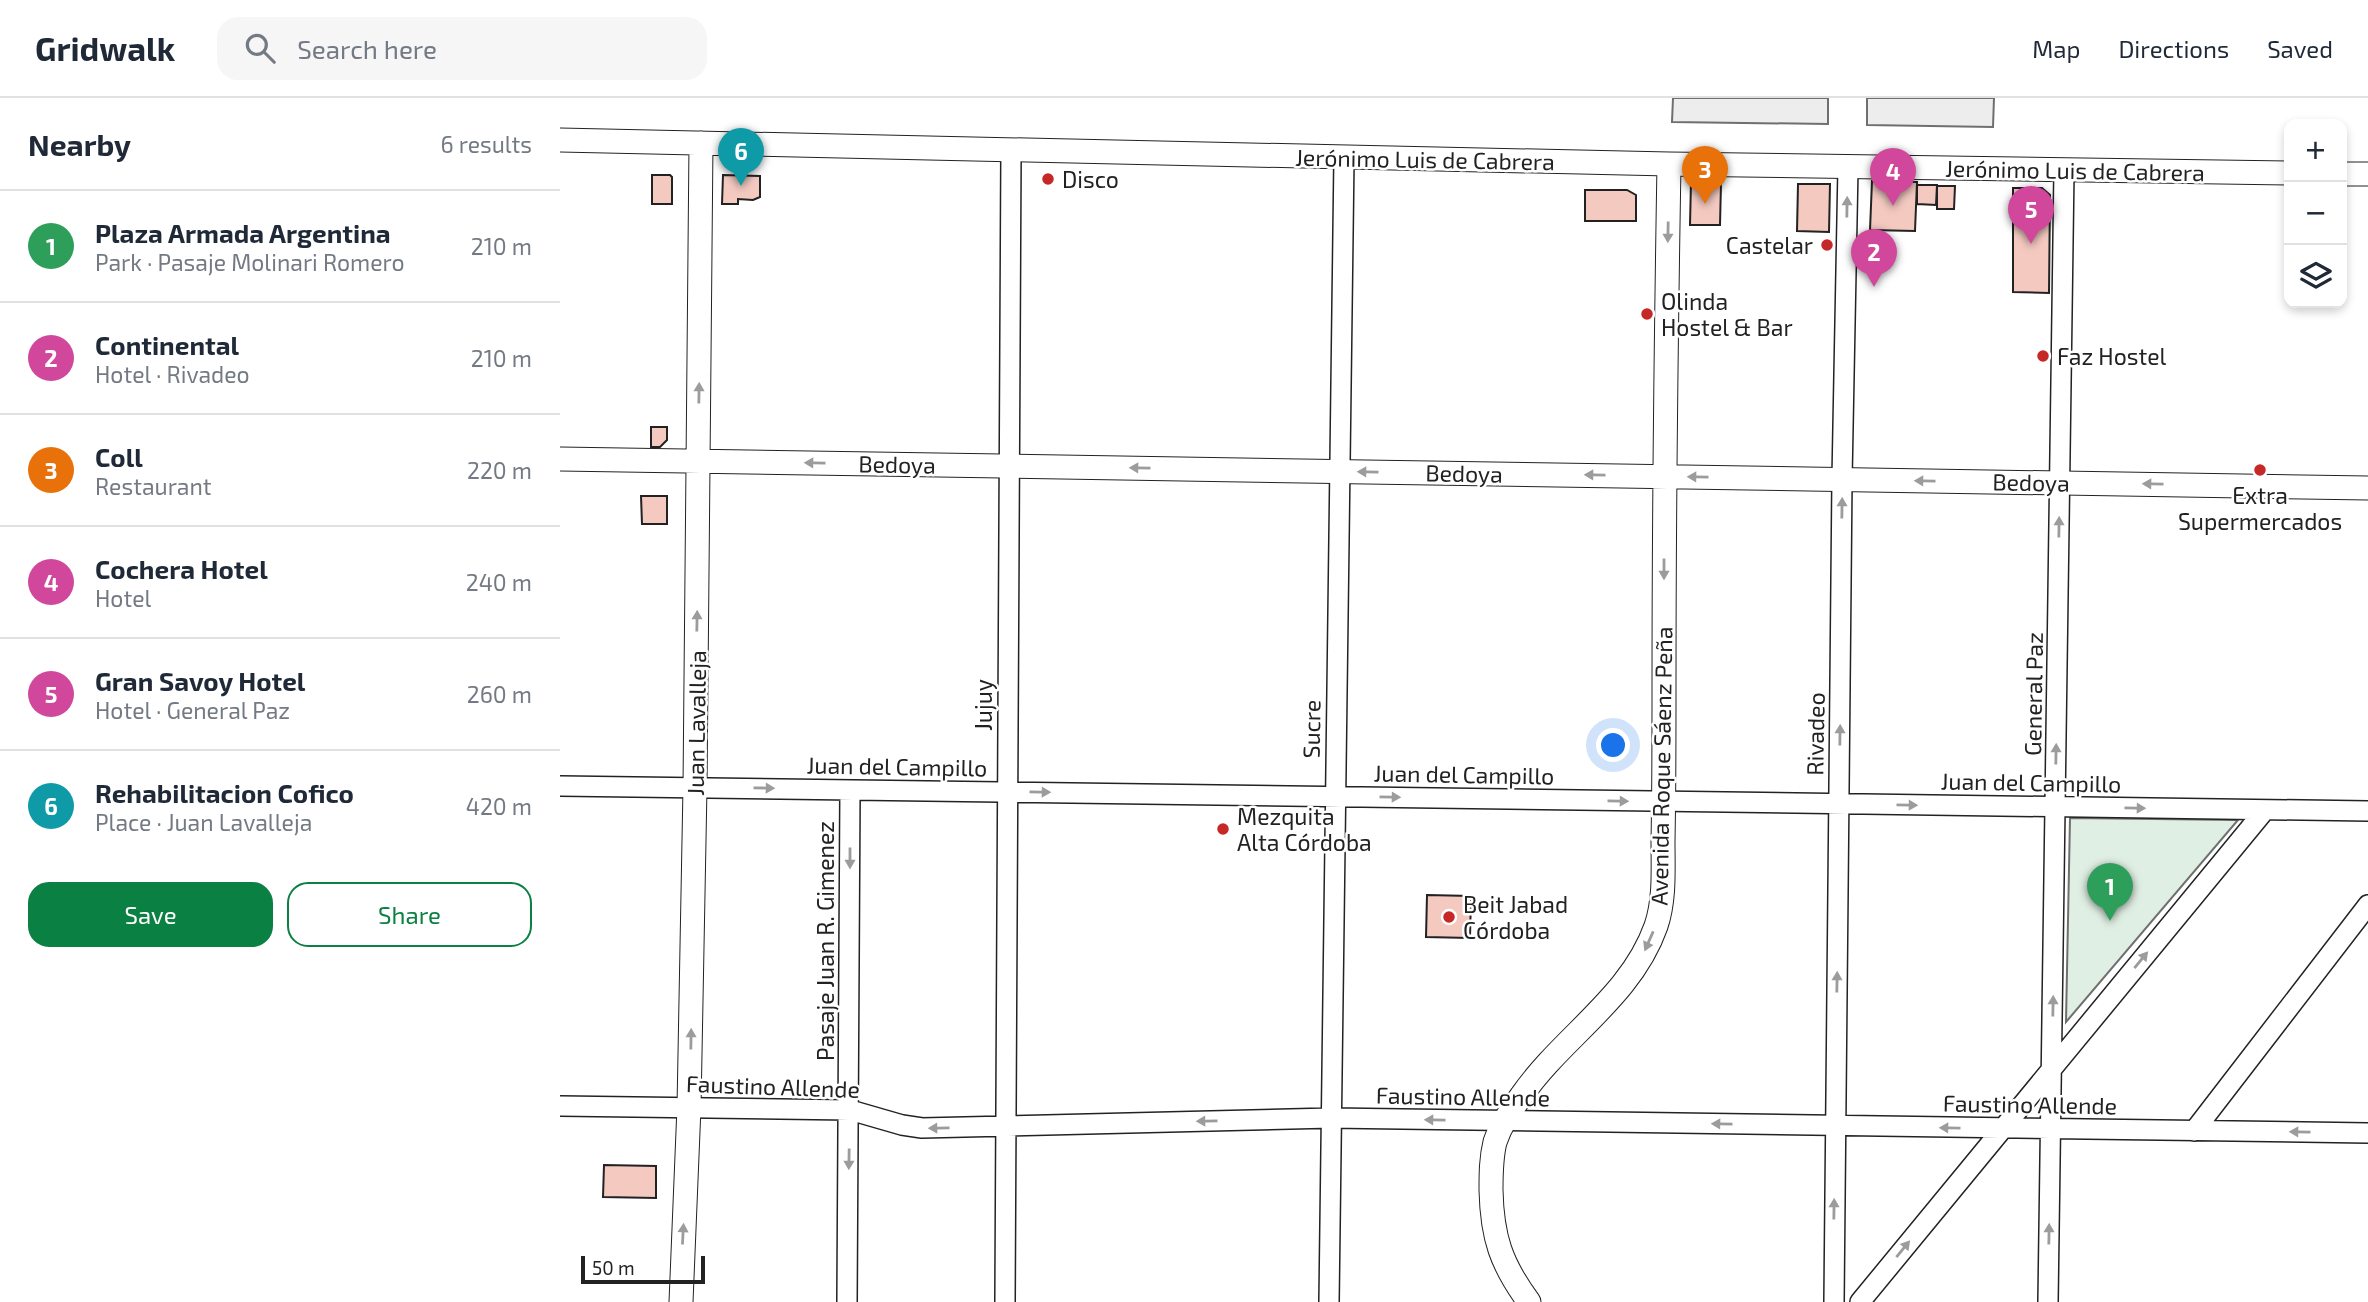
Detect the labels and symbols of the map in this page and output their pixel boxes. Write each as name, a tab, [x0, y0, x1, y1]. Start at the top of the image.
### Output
pin: 6	[718, 128, 764, 186]
street label: Jerónimo Luis de Cabrera	[1295, 143, 1555, 175]
pin: 3	[1682, 146, 1728, 204]
pin: 4	[1870, 148, 1916, 206]
street label: Jerónimo Luis de Cabrera	[1945, 154, 2205, 186]
place label: Disco	[1062, 165, 1119, 193]
marker: Disco	[1040, 171, 1056, 187]
pin: 5	[2008, 186, 2054, 244]
one-way arrow	[1842, 196, 1853, 218]
one-way arrow	[1662, 222, 1673, 244]
pin: 2	[1851, 229, 1897, 287]
place label: Castelar	[1726, 231, 1813, 259]
marker: Castelar	[1819, 237, 1835, 253]
place label: Olinda Hostel & Bar	[1661, 287, 1793, 341]
marker: Olinda Hostel & Bar	[1639, 306, 1655, 322]
place label: Faz Hostel	[2057, 342, 2167, 370]
marker: Faz Hostel	[2035, 348, 2051, 364]
one-way arrow	[693, 382, 705, 404]
street label: Bedoya	[858, 449, 936, 479]
one-way arrow	[804, 457, 826, 469]
street label: Bedoya	[1425, 458, 1503, 488]
one-way arrow	[1129, 462, 1151, 474]
marker: Extra Supermercados	[2252, 462, 2268, 478]
one-way arrow	[1357, 466, 1379, 478]
street label: Bedoya	[1992, 467, 2070, 497]
one-way arrow	[1584, 470, 1606, 481]
one-way arrow	[1687, 471, 1709, 483]
one-way arrow	[1914, 475, 1936, 487]
one-way arrow	[2142, 479, 2164, 490]
place label: Extra Supermercados	[2178, 481, 2342, 535]
one-way arrow	[1836, 497, 1848, 519]
one-way arrow	[2054, 516, 2065, 538]
one-way arrow	[1658, 559, 1670, 581]
one-way arrow	[691, 610, 703, 632]
street label: Avenida Roque Sáenz Peña	[1645, 626, 1677, 906]
street label: General Paz	[2018, 632, 2048, 756]
street label: Juan Lavalleja	[681, 650, 711, 796]
street label: Jujuy	[969, 679, 997, 731]
street label: Rivadeo	[1800, 692, 1830, 776]
street label: Sucre	[1296, 699, 1326, 759]
one-way arrow	[1834, 724, 1845, 746]
your location	[1596, 728, 1630, 762]
one-way arrow	[2050, 743, 2062, 765]
street label: Juan del Campillo	[806, 750, 988, 782]
street label: Juan del Campillo	[1373, 758, 1555, 790]
street label: Juan del Campillo	[1940, 766, 2122, 798]
one-way arrow	[753, 783, 775, 794]
one-way arrow	[1029, 787, 1051, 798]
one-way arrow	[1379, 792, 1401, 803]
one-way arrow	[1607, 795, 1629, 806]
one-way arrow	[1896, 799, 1918, 810]
place label: Mezquita Alta Córdoba	[1237, 802, 1372, 856]
one-way arrow	[2124, 802, 2146, 814]
street label: Pasaje Juan R. Gimenez	[811, 821, 839, 1061]
marker: Mezquita Alta Córdoba	[1215, 821, 1231, 837]
one-way arrow	[844, 847, 856, 869]
pin: 1	[2087, 863, 2133, 921]
place label: Beit Jabad Córdoba	[1463, 890, 1568, 944]
marker: Beit Jabad Córdoba	[1441, 909, 1457, 925]
one-way arrow	[1643, 931, 1655, 951]
one-way arrow	[2133, 952, 2148, 969]
one-way arrow	[1831, 971, 1843, 993]
one-way arrow	[2047, 995, 2058, 1017]
one-way arrow	[685, 1027, 696, 1049]
street label: Faustino Allende	[686, 1069, 860, 1103]
street label: Faustino Allende	[1376, 1080, 1550, 1112]
street label: Faustino Allende	[1943, 1088, 2117, 1120]
one-way arrow	[1424, 1114, 1446, 1126]
one-way arrow	[1196, 1116, 1218, 1127]
one-way arrow	[1711, 1119, 1733, 1130]
one-way arrow	[927, 1122, 949, 1133]
one-way arrow	[1939, 1122, 1961, 1133]
one-way arrow	[2289, 1126, 2311, 1138]
one-way arrow	[843, 1148, 855, 1170]
one-way arrow	[1829, 1198, 1840, 1220]
one-way arrow	[678, 1223, 689, 1245]
one-way arrow	[2043, 1223, 2055, 1245]
one-way arrow	[1895, 1241, 1910, 1258]
scale bar	[581, 1253, 705, 1285]

